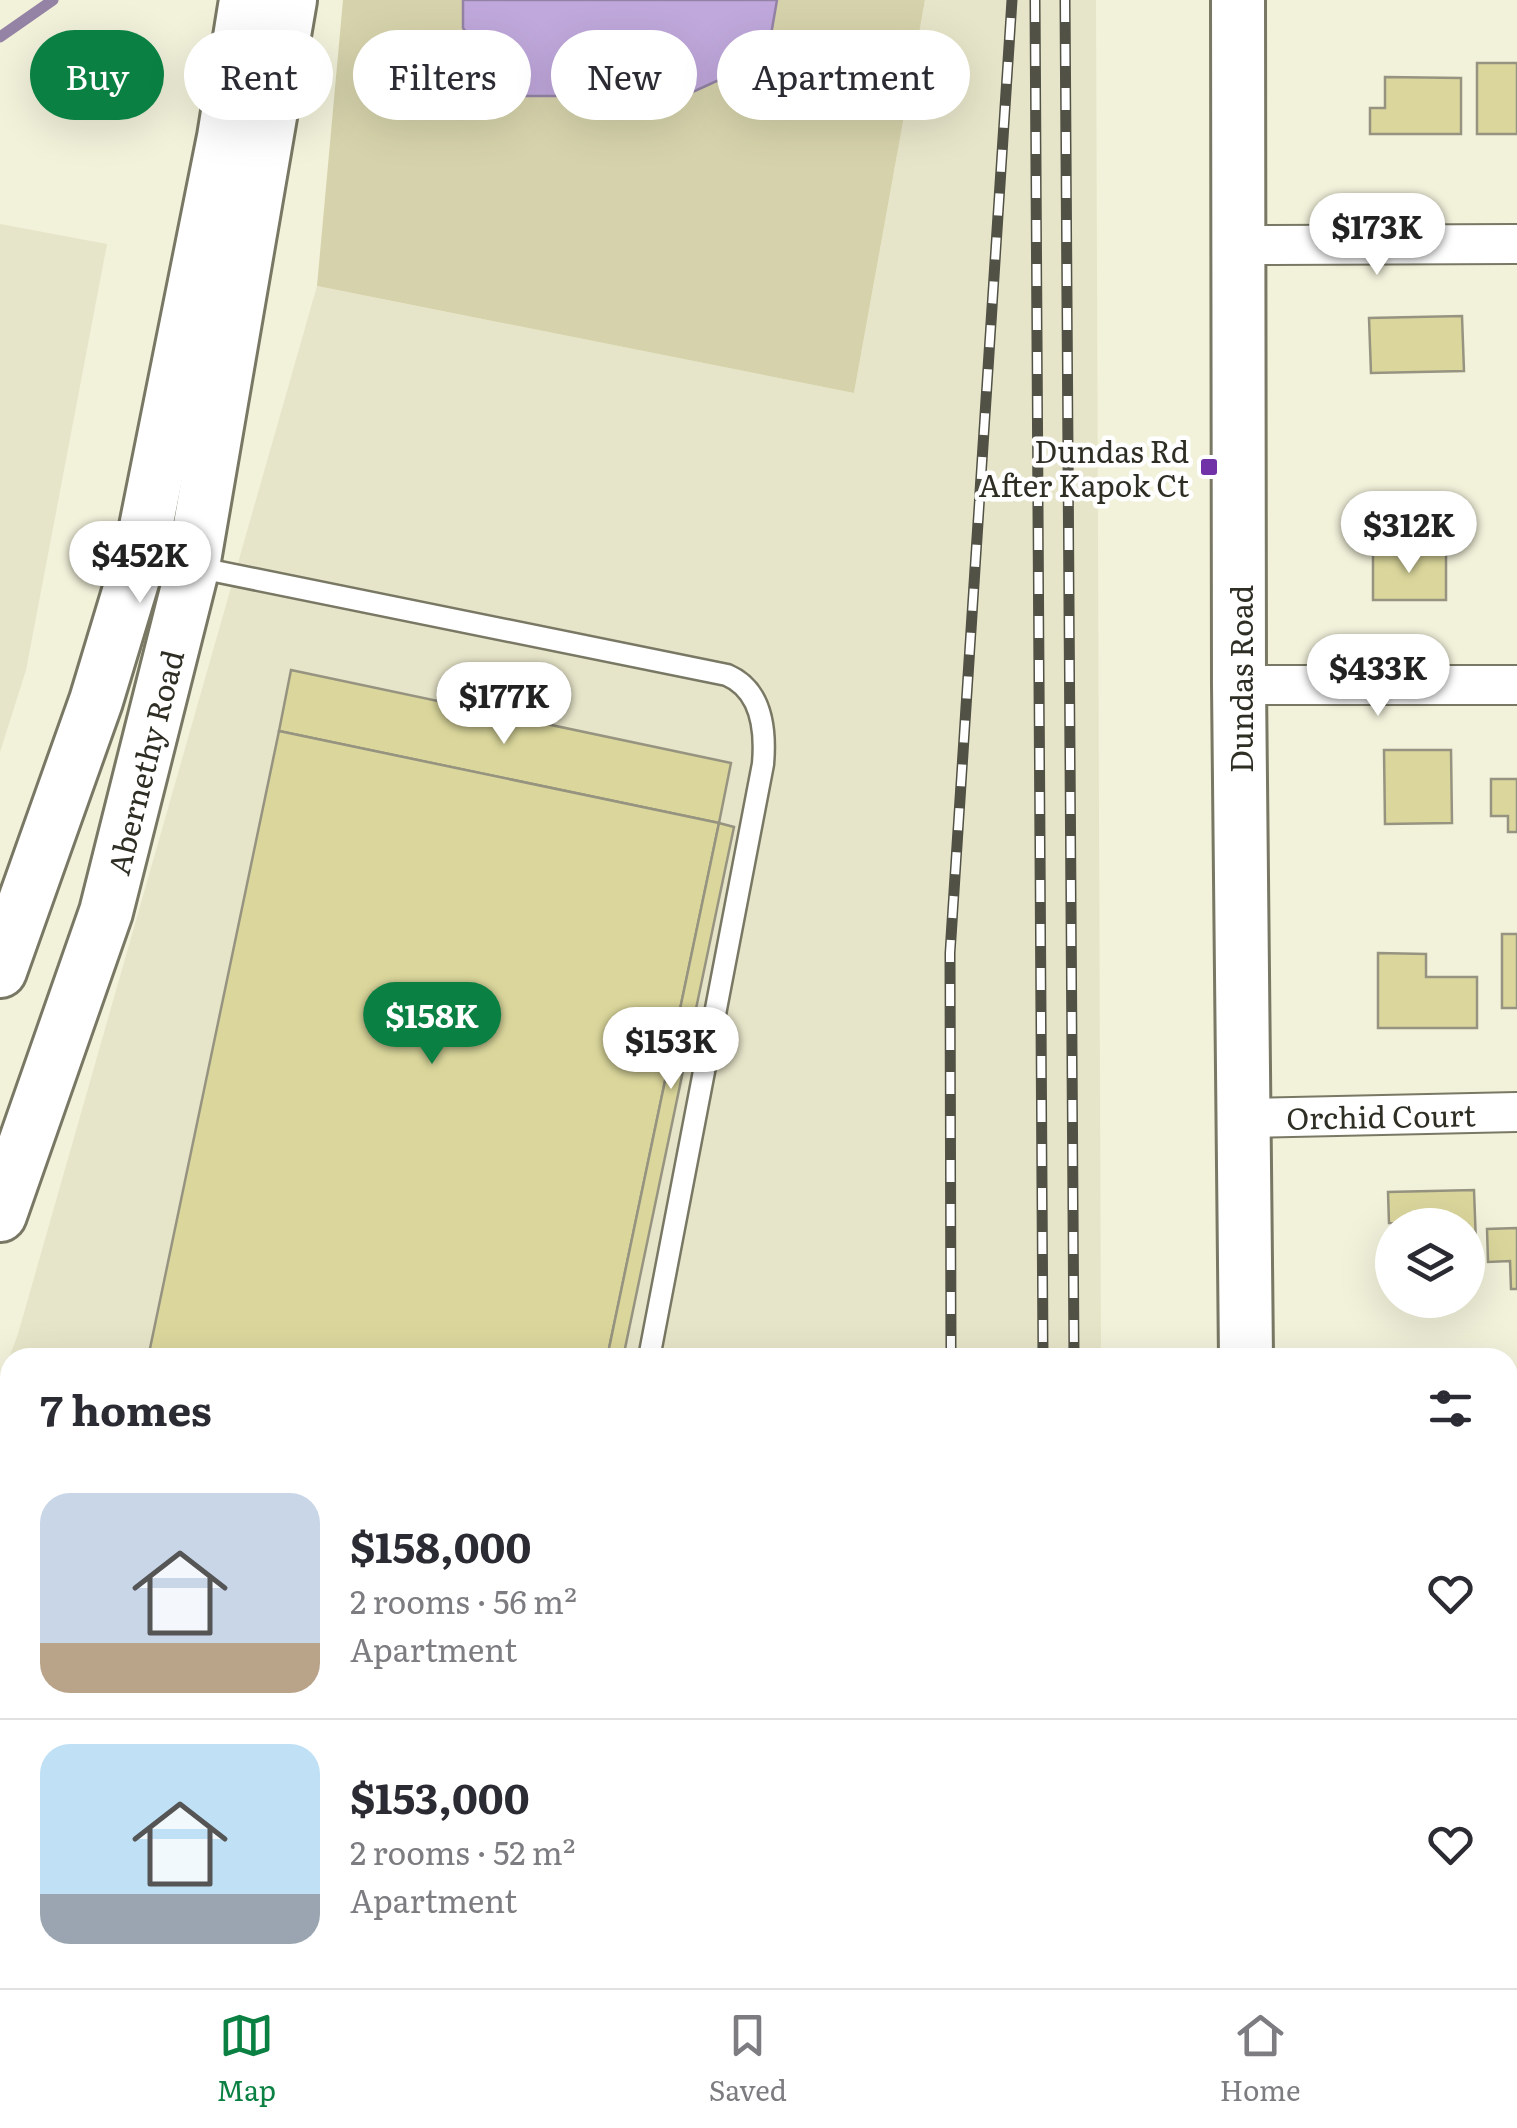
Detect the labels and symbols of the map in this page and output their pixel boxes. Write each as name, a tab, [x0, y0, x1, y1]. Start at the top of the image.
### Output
pin: $173K	[1307, 193, 1447, 278]
place label: Dundas Rd After Kapok Ct	[979, 428, 1189, 506]
marker: Dundas Rd After Kapok Ct	[1198, 456, 1220, 478]
pin: $312K	[1339, 491, 1479, 576]
pin: $452K	[70, 521, 210, 606]
street label: Dundas Road	[1218, 585, 1262, 773]
pin: $433K	[1308, 634, 1448, 719]
street label: Abernethy Road	[95, 645, 193, 879]
pin: $177K	[434, 662, 574, 747]
pin: $158K	[362, 982, 502, 1067]
pin: $153K	[601, 1007, 741, 1092]
street label: Orchid Court	[1286, 1091, 1476, 1139]

